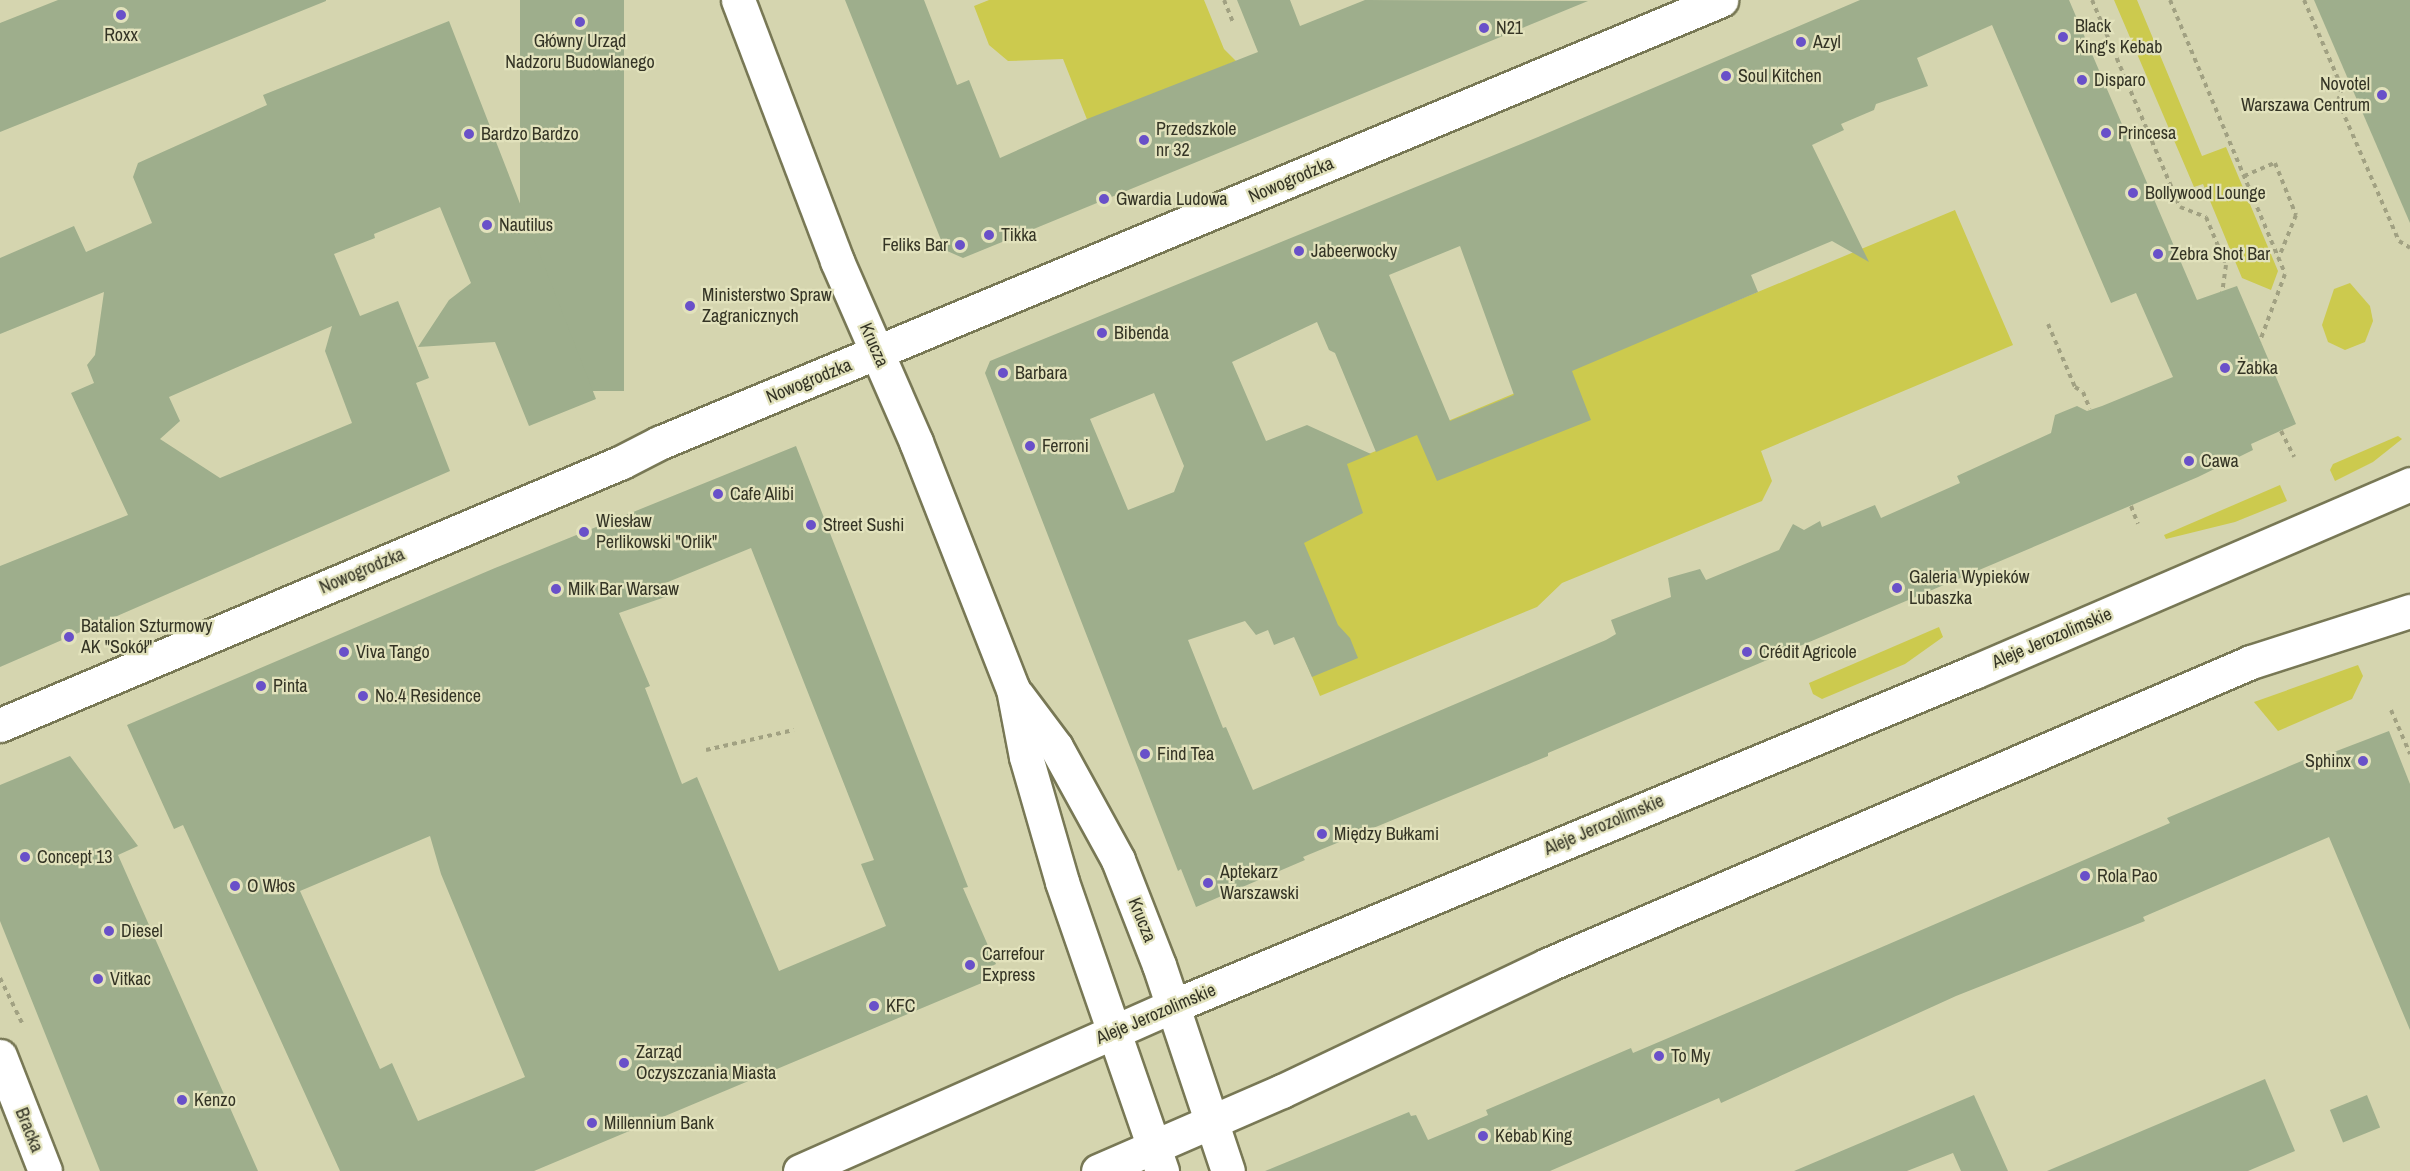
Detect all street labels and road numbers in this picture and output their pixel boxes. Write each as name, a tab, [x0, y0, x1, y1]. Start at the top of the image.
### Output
street label: Nowogrodzka	[1245, 152, 1337, 208]
street label: Krucza	[855, 320, 893, 370]
street label: Nowogrodzka	[763, 354, 855, 408]
street label: Nowogrodzka	[316, 543, 408, 599]
street label: Aleje Jerozolimskie	[1989, 603, 2115, 673]
street label: Aleje Jerozolimskie	[1541, 790, 1667, 860]
street label: Krucza	[1123, 895, 1161, 945]
street label: Aleje Jerozolimskie	[1093, 979, 1219, 1049]
street label: Bracka	[10, 1105, 48, 1155]

